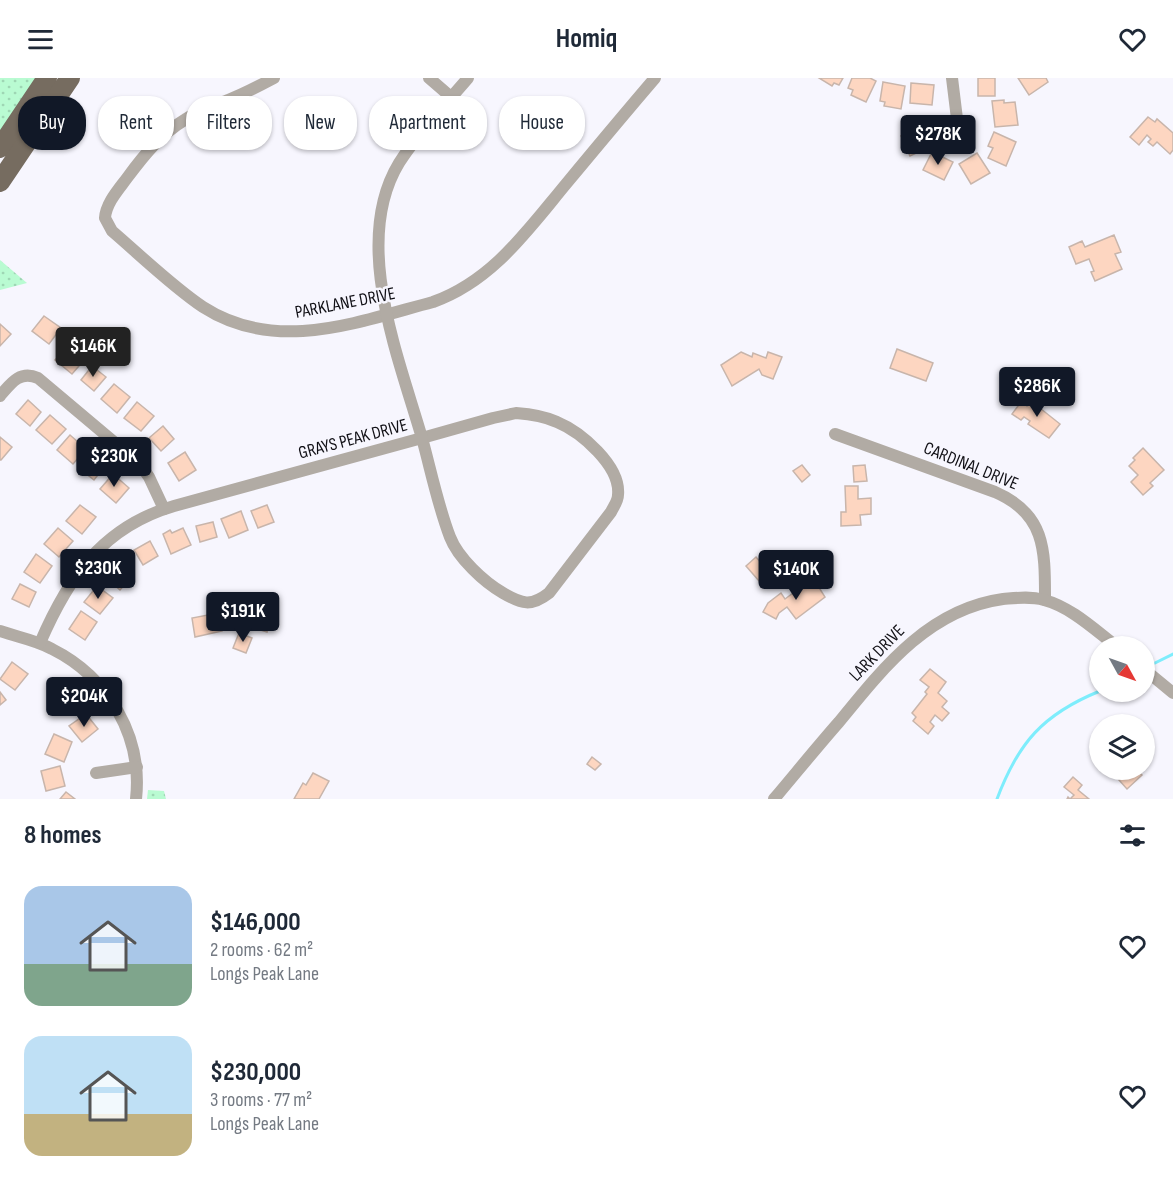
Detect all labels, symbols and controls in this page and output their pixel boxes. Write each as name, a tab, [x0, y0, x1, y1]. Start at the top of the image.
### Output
icon: menu	[24, 23, 57, 56]
text: Homiq	[556, 23, 617, 55]
icon: heart	[1116, 23, 1149, 56]
chip: Buy	[18, 96, 86, 150]
chip: Rent	[98, 96, 174, 150]
chip: Filters	[186, 96, 272, 150]
chip: New	[284, 96, 357, 150]
chip: Apartment	[369, 96, 487, 150]
chip: House	[499, 96, 585, 150]
pin: $278K	[896, 115, 980, 166]
text: $278K	[915, 122, 961, 146]
street label: PARKLANE DRIVE	[293, 283, 397, 323]
pin: $146K	[51, 327, 135, 378]
text: $146K	[70, 334, 116, 358]
pin: $286K	[995, 367, 1079, 418]
text: $286K	[1013, 374, 1061, 398]
street label: GRAYS PEAK DRIVE	[296, 414, 410, 464]
pin: $230K	[72, 437, 156, 488]
street label: CARDINAL DRIVE	[921, 438, 1021, 494]
text: $230K	[90, 444, 138, 468]
pin: $230K	[56, 549, 140, 600]
pin: $140K	[754, 550, 838, 601]
text: $230K	[74, 556, 122, 580]
text: $140K	[773, 557, 819, 581]
pin: $191K	[201, 592, 285, 643]
text: $191K	[220, 599, 266, 623]
street label: LARK DRIVE	[845, 620, 909, 686]
north arrow	[1089, 636, 1155, 702]
map controls	[1089, 636, 1155, 780]
pin: $204K	[42, 677, 126, 728]
text: $204K	[60, 684, 108, 708]
button: layers	[1089, 714, 1155, 780]
icon: filters	[1116, 819, 1149, 852]
text: 8 homes	[24, 820, 102, 851]
text: $146,000	[210, 907, 301, 938]
icon: home	[72, 910, 144, 982]
icon: heart	[1116, 930, 1149, 963]
text: 2 rooms · 62 m²	[210, 938, 313, 962]
text: Longs Peak Lane	[210, 962, 319, 986]
text: $230,000	[210, 1057, 301, 1088]
icon: home	[72, 1060, 144, 1132]
icon: heart	[1116, 1080, 1149, 1113]
text: 3 rooms · 77 m²	[210, 1088, 312, 1112]
text: Longs Peak Lane	[210, 1112, 319, 1136]

